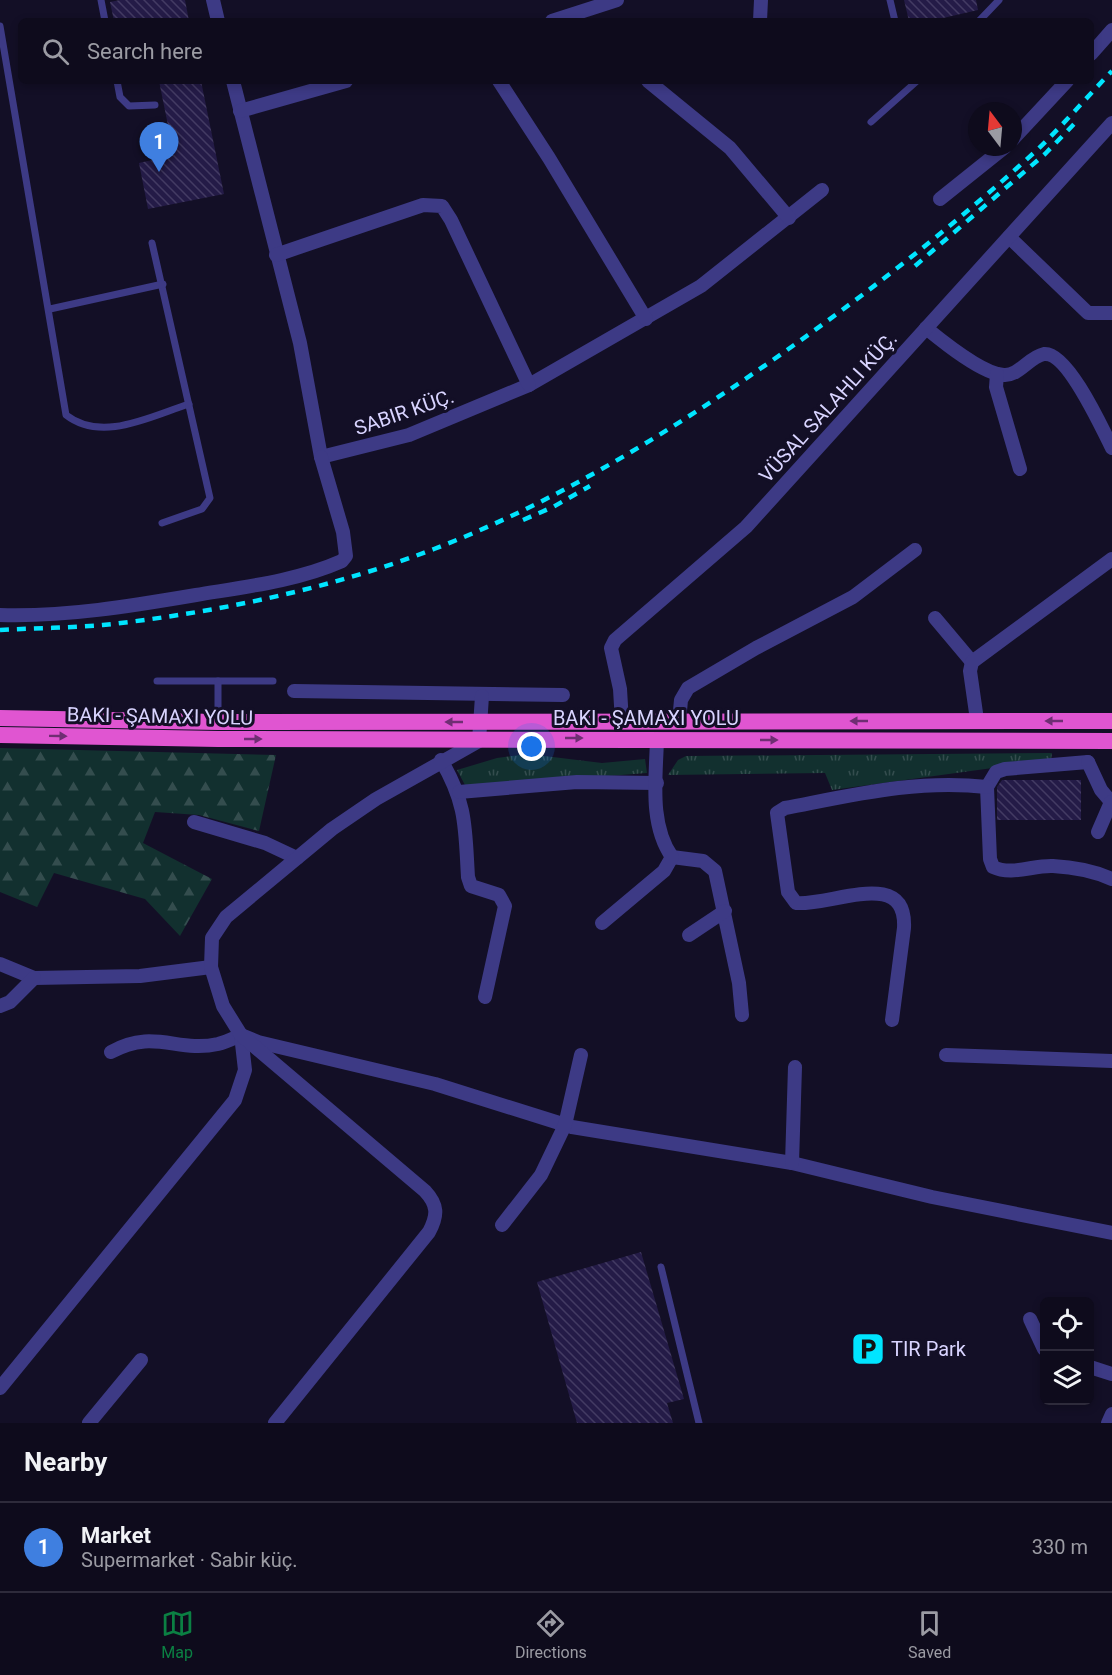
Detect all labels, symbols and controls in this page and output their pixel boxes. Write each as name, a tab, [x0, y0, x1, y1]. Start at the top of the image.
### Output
search box	[18, 18, 1094, 84]
icon: search	[39, 35, 72, 68]
text: Search here	[87, 39, 203, 64]
north arrow	[968, 102, 1022, 156]
pin: 1	[140, 122, 178, 172]
street label: VÜSAL SALAHLI KÜÇ.	[754, 327, 902, 487]
street label: SABIR KÜÇ.	[351, 384, 457, 440]
street label: BAKI - ŞAMAXI YOLU	[67, 702, 253, 730]
street label: BAKI - ŞAMAXI YOLU	[553, 706, 739, 730]
one-way arrow	[849, 716, 868, 726]
one-way arrow	[1044, 716, 1063, 726]
one-way arrow	[444, 717, 463, 727]
one-way arrow	[49, 731, 68, 741]
your location	[517, 732, 546, 761]
one-way arrow	[565, 733, 584, 743]
one-way arrow	[244, 734, 263, 744]
one-way arrow	[760, 735, 779, 745]
map controls	[1040, 1297, 1094, 1405]
button: locate	[1040, 1297, 1094, 1351]
parking icon: TIR Park	[850, 1331, 886, 1367]
place label: TIR Park	[891, 1337, 967, 1361]
button: layers	[1040, 1351, 1094, 1405]
text: Nearby	[24, 1447, 107, 1477]
text: Market	[81, 1523, 151, 1548]
text: 1	[38, 1535, 49, 1559]
text: 330 m	[1032, 1535, 1088, 1559]
text: Supermarket · Sabir küç.	[81, 1548, 297, 1572]
tab: Map	[161, 1607, 194, 1662]
tab: Directions	[515, 1607, 587, 1662]
tab: Saved	[908, 1607, 951, 1662]

